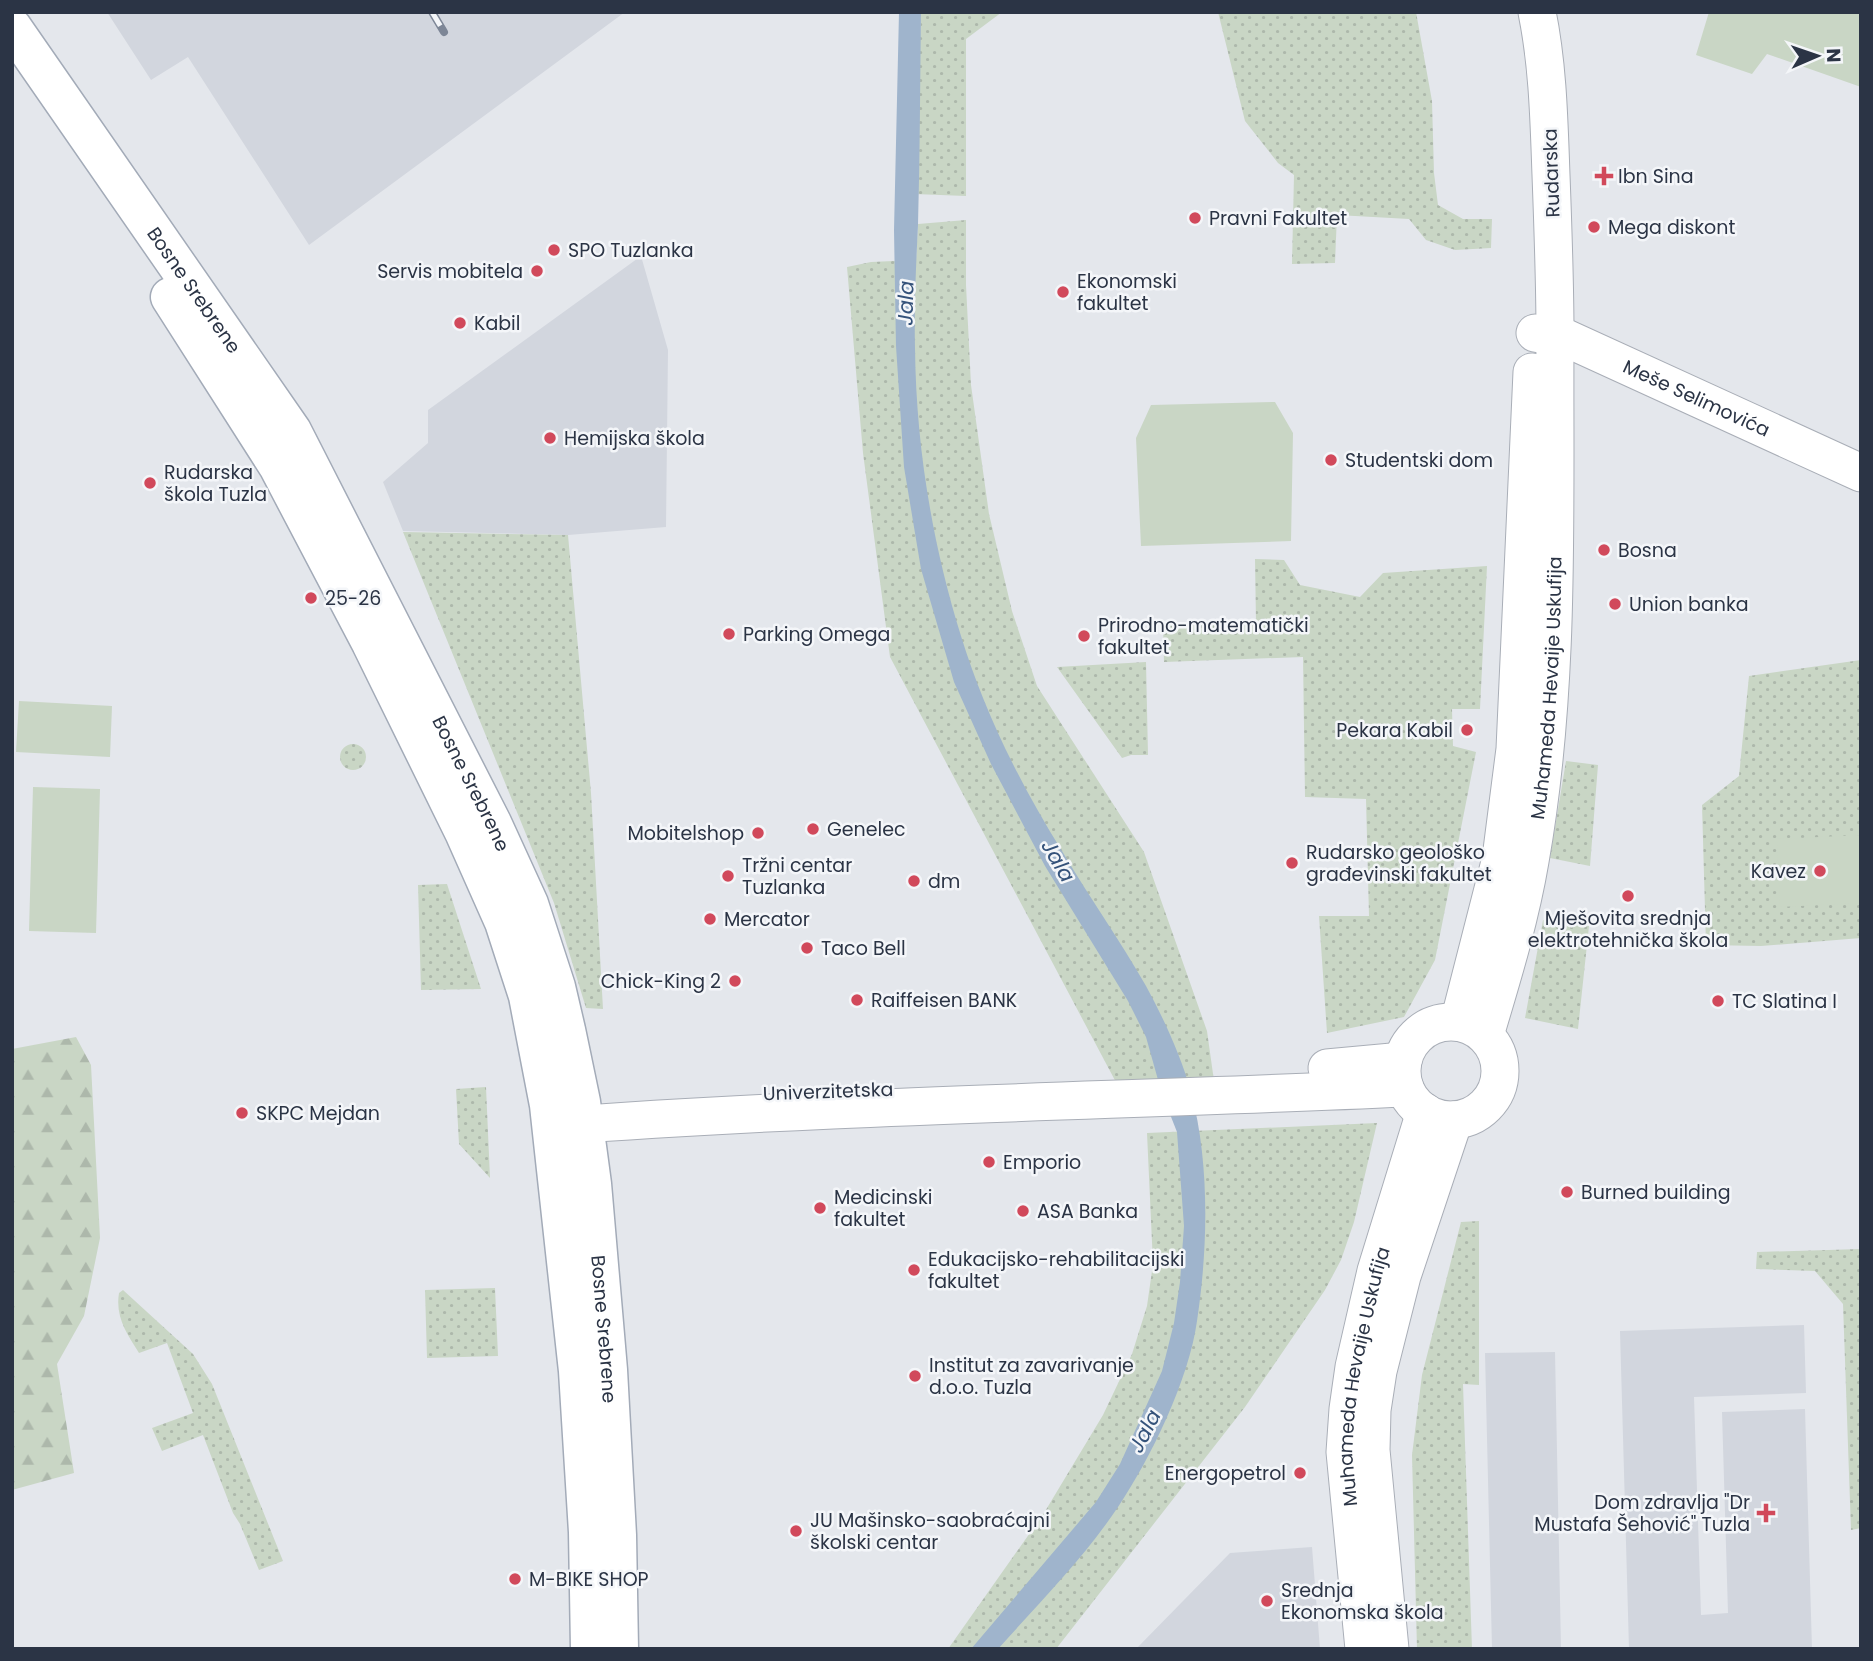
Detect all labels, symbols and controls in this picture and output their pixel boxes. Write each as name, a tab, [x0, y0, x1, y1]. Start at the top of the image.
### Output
north arrow	[1782, 21, 1852, 91]
text: N	[1820, 48, 1847, 63]
street label: Rudarska	[1536, 128, 1567, 218]
place label: Ibn Sina	[1618, 163, 1694, 190]
marker: Ibn Sina	[1596, 168, 1612, 184]
place label: Pravni Fakultet	[1209, 205, 1347, 232]
marker: Pravni Fakultet	[1187, 210, 1203, 226]
place label: Mega diskont	[1608, 214, 1735, 241]
marker: Mega diskont	[1586, 219, 1602, 235]
street label: Bosne Srebrene	[140, 222, 247, 359]
place label: SPO Tuzlanka	[568, 237, 694, 264]
marker: SPO Tuzlanka	[546, 242, 562, 258]
place label: Servis mobitela	[377, 258, 523, 285]
marker: Servis mobitela	[529, 263, 545, 279]
place label: Ekonomski fakultet	[1077, 268, 1177, 317]
water label: Jala	[891, 280, 920, 326]
marker: Ekonomski fakultet	[1055, 284, 1071, 300]
place label: Kabil	[474, 310, 520, 337]
marker: Kabil	[452, 315, 468, 331]
street label: Meše Selimovića	[1619, 353, 1774, 444]
place label: Hemijska škola	[564, 425, 705, 452]
marker: Hemijska škola	[542, 430, 558, 446]
place label: Studentski dom	[1345, 447, 1493, 474]
marker: Studentski dom	[1323, 452, 1339, 468]
place label: Rudarska škola Tuzla	[164, 459, 267, 508]
marker: Rudarska škola Tuzla	[142, 475, 158, 491]
place label: Bosna	[1618, 537, 1677, 564]
marker: Bosna	[1596, 542, 1612, 558]
street label: Muhameda Hevaije Uskufija	[1524, 556, 1569, 821]
place label: 25-26	[325, 585, 381, 612]
marker: 25-26	[303, 590, 319, 606]
place label: Union banka	[1629, 591, 1749, 618]
marker: Union banka	[1607, 596, 1623, 612]
place label: Prirodno-matematički fakultet	[1098, 612, 1309, 661]
place label: Parking Omega	[743, 621, 890, 648]
marker: Parking Omega	[721, 626, 737, 642]
marker: Prirodno-matematički fakultet	[1076, 628, 1092, 644]
street label: Bosne Srebrene	[426, 711, 516, 856]
place label: Pekara Kabil	[1336, 717, 1453, 744]
marker: Pekara Kabil	[1459, 722, 1475, 738]
place label: Genelec	[827, 816, 906, 843]
place label: Mobitelshop	[628, 820, 744, 847]
marker: Genelec	[805, 821, 821, 837]
marker: Mobitelshop	[750, 825, 766, 841]
water label: Jala	[1035, 834, 1082, 887]
place label: Rudarsko geološko građevinski fakultet	[1306, 839, 1492, 888]
place label: Tržni centar Tuzlanka	[742, 852, 852, 901]
marker: Rudarsko geološko građevinski fakultet	[1284, 855, 1300, 871]
place label: Kavez	[1751, 858, 1806, 885]
marker: Kavez	[1812, 863, 1828, 879]
marker: Tržni centar Tuzlanka	[720, 868, 736, 884]
place label: dm	[928, 868, 960, 895]
marker: dm	[906, 873, 922, 889]
marker: Mješovita srednja elektrotehnička škola	[1620, 888, 1636, 904]
place label: Mješovita srednja elektrotehnička škola	[1528, 905, 1728, 954]
place label: Mercator	[724, 906, 810, 933]
marker: Mercator	[702, 911, 718, 927]
place label: Taco Bell	[821, 935, 906, 962]
marker: Taco Bell	[799, 940, 815, 956]
place label: Chick-King 2	[601, 968, 721, 995]
marker: Chick-King 2	[727, 973, 743, 989]
place label: Raiffeisen BANK	[871, 987, 1017, 1014]
place label: TC Slatina I	[1732, 988, 1837, 1015]
marker: Raiffeisen BANK	[849, 992, 865, 1008]
marker: TC Slatina I	[1710, 993, 1726, 1009]
street label: Univerzitetska	[762, 1076, 894, 1107]
place label: SKPC Mejdan	[256, 1100, 380, 1127]
marker: SKPC Mejdan	[234, 1105, 250, 1121]
place label: Emporio	[1003, 1149, 1081, 1176]
marker: Emporio	[981, 1154, 997, 1170]
place label: Burned building	[1581, 1179, 1731, 1206]
place label: Medicinski fakultet	[834, 1184, 932, 1233]
marker: Burned building	[1559, 1184, 1575, 1200]
place label: ASA Banka	[1037, 1198, 1138, 1225]
marker: Medicinski fakultet	[812, 1200, 828, 1216]
marker: ASA Banka	[1015, 1203, 1031, 1219]
street label: Muhameda Hevaije Uskufija	[1332, 1243, 1397, 1508]
place label: Edukacijsko-rehabilitacijski fakultet	[928, 1246, 1184, 1295]
street label: Bosne Srebrene	[584, 1254, 623, 1404]
marker: Edukacijsko-rehabilitacijski fakultet	[906, 1262, 922, 1278]
place label: Institut za zavarivanje d.o.o. Tuzla	[929, 1352, 1134, 1401]
marker: Institut za zavarivanje d.o.o. Tuzla	[907, 1368, 923, 1384]
water label: Jala	[1121, 1404, 1168, 1457]
place label: Energopetrol	[1165, 1460, 1286, 1487]
marker: Energopetrol	[1292, 1465, 1308, 1481]
place label: Dom zdravlja "Dr Mustafa Šehović" Tuzla	[1534, 1489, 1750, 1538]
marker: Dom zdravlja "Dr Mustafa Šehović" Tuzla	[1756, 1503, 1776, 1523]
place label: JU Mašinsko-saobraćajni školski centar	[810, 1507, 1050, 1556]
marker: JU Mašinsko-saobraćajni školski centar	[788, 1523, 804, 1539]
place label: M-BIKE SHOP	[529, 1566, 649, 1593]
marker: M-BIKE SHOP	[507, 1571, 523, 1587]
place label: Srednja Ekonomska škola	[1281, 1577, 1444, 1626]
marker: Srednja Ekonomska škola	[1259, 1593, 1275, 1609]

